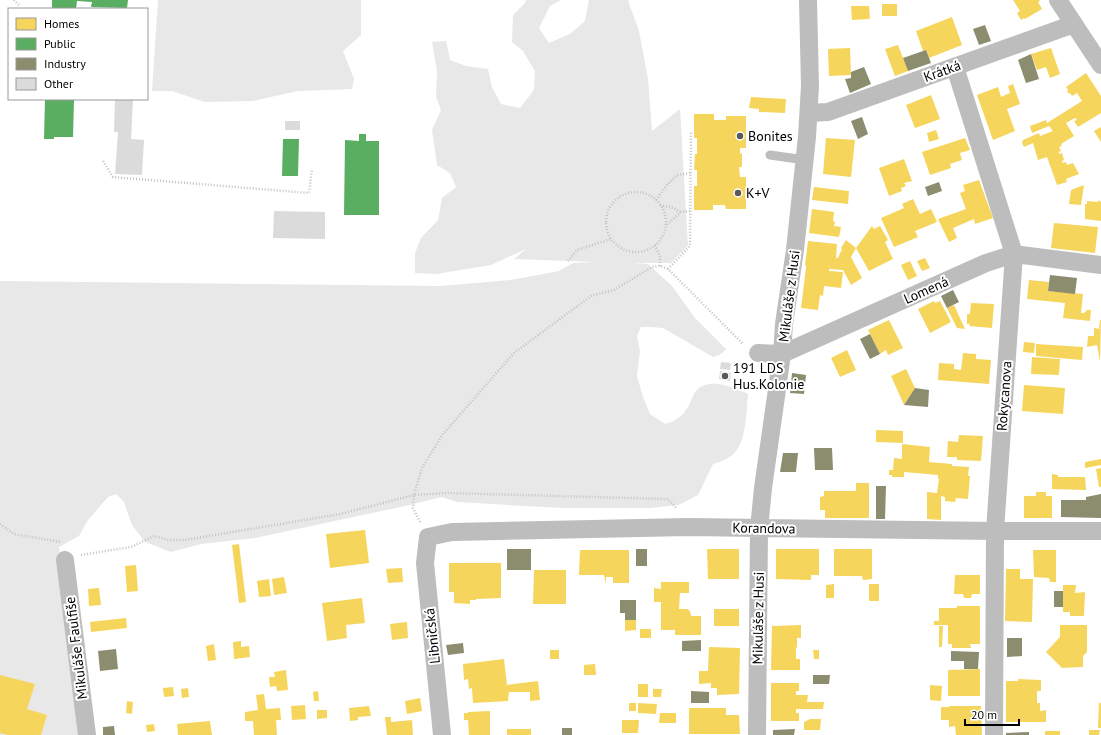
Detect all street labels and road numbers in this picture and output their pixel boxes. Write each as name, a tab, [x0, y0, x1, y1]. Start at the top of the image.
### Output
street label: Krátká	[921, 56, 963, 86]
street label: Mikuláše z Husi	[774, 249, 804, 343]
street label: Lomená	[901, 272, 951, 308]
street label: Rokycanova	[993, 360, 1015, 432]
street label: Korandova	[732, 518, 796, 538]
street label: Mikuláše z Husi	[748, 572, 768, 664]
street label: Mikuláše Faulfiše	[61, 596, 91, 700]
street label: Libničská	[420, 607, 444, 665]

